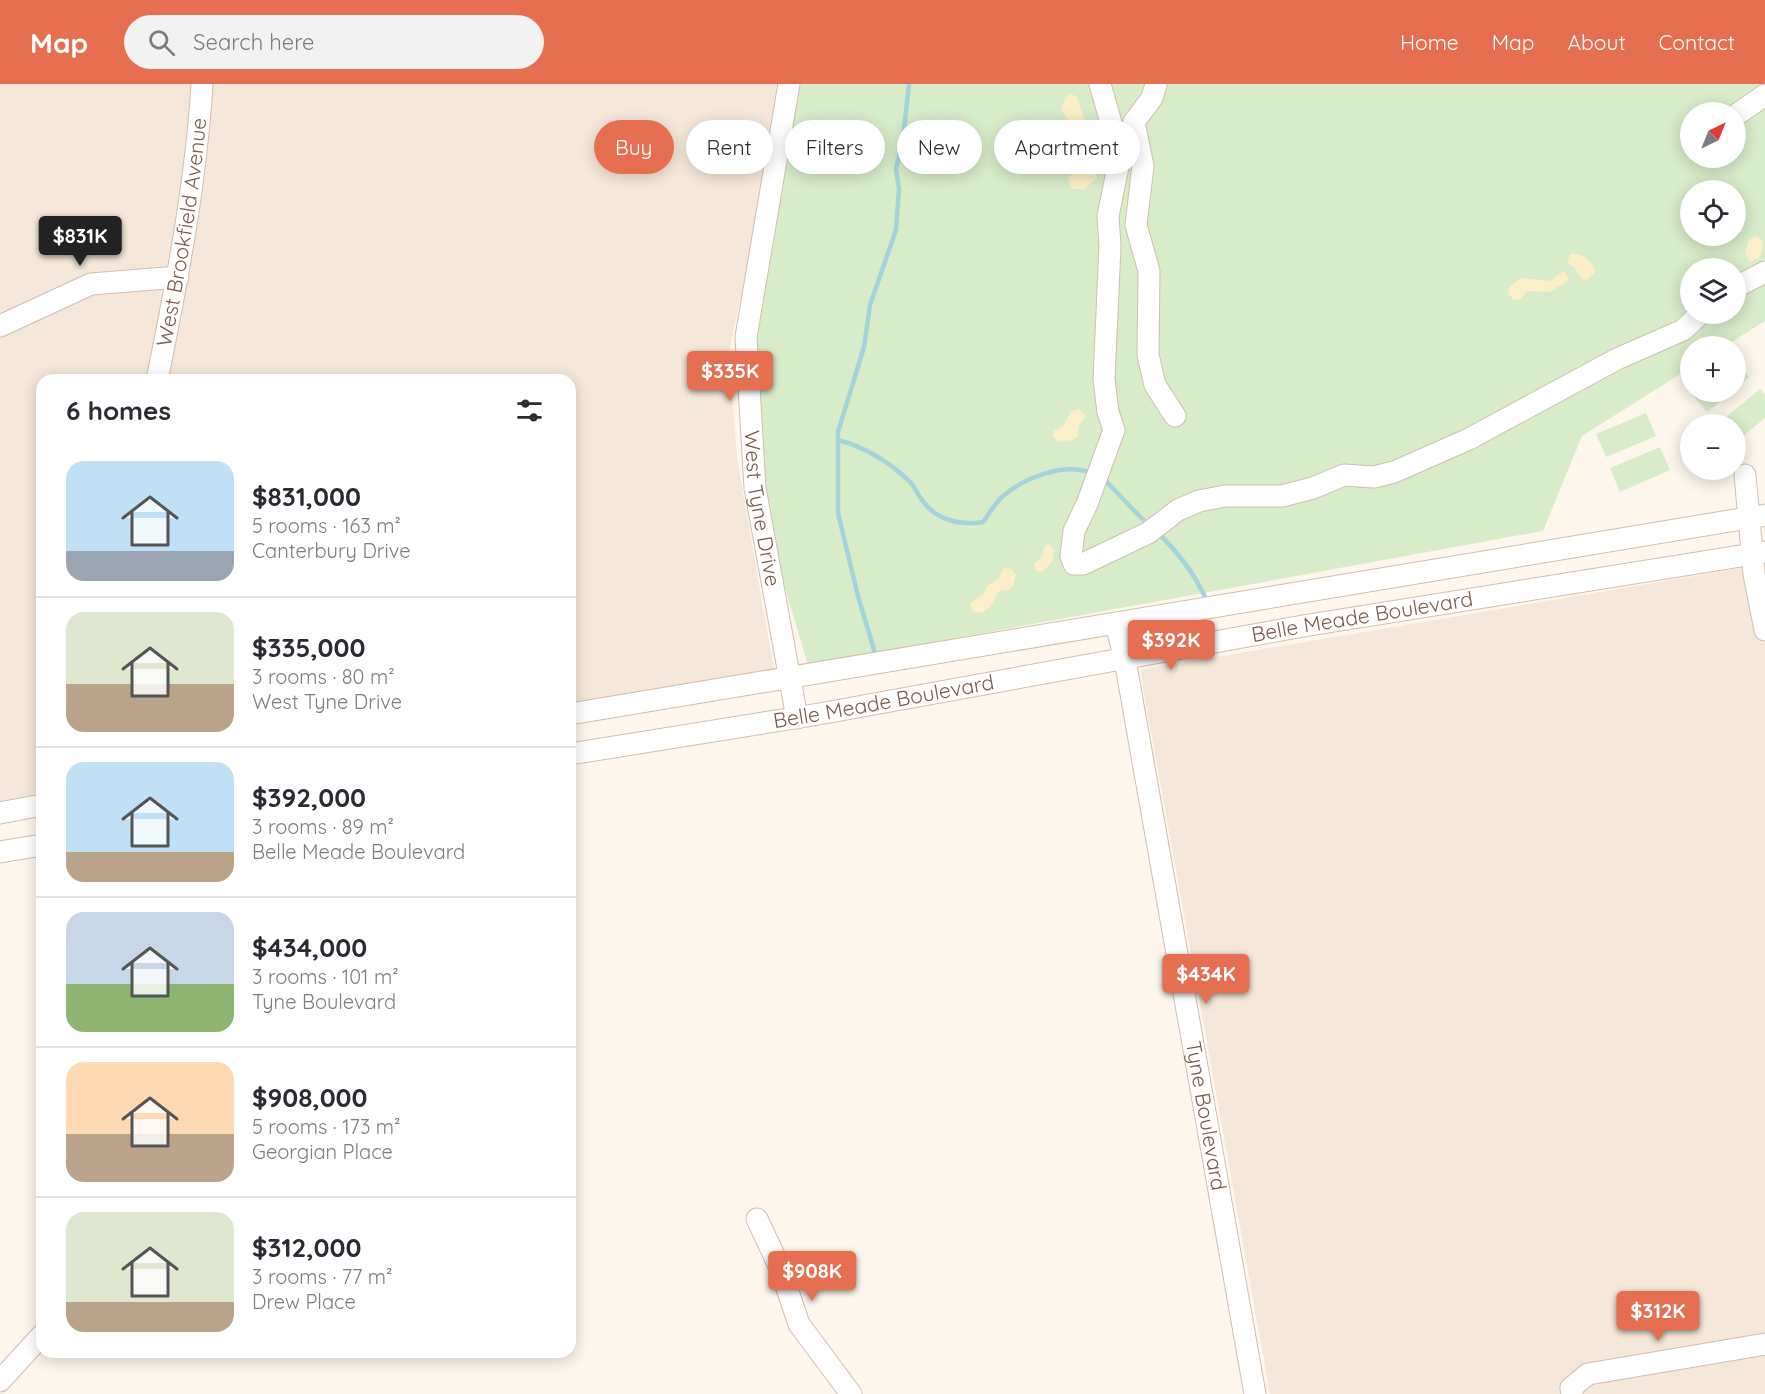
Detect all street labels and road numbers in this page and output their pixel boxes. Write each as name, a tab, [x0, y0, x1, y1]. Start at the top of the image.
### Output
street label: West Brookfield Avenue	[150, 117, 211, 349]
street label: West Tyne Drive	[740, 430, 787, 588]
street label: Belle Meade Boulevard	[1249, 585, 1475, 647]
street label: Belle Meade Boulevard	[771, 668, 996, 733]
street label: Tyne Boulevard	[1181, 1039, 1233, 1192]

